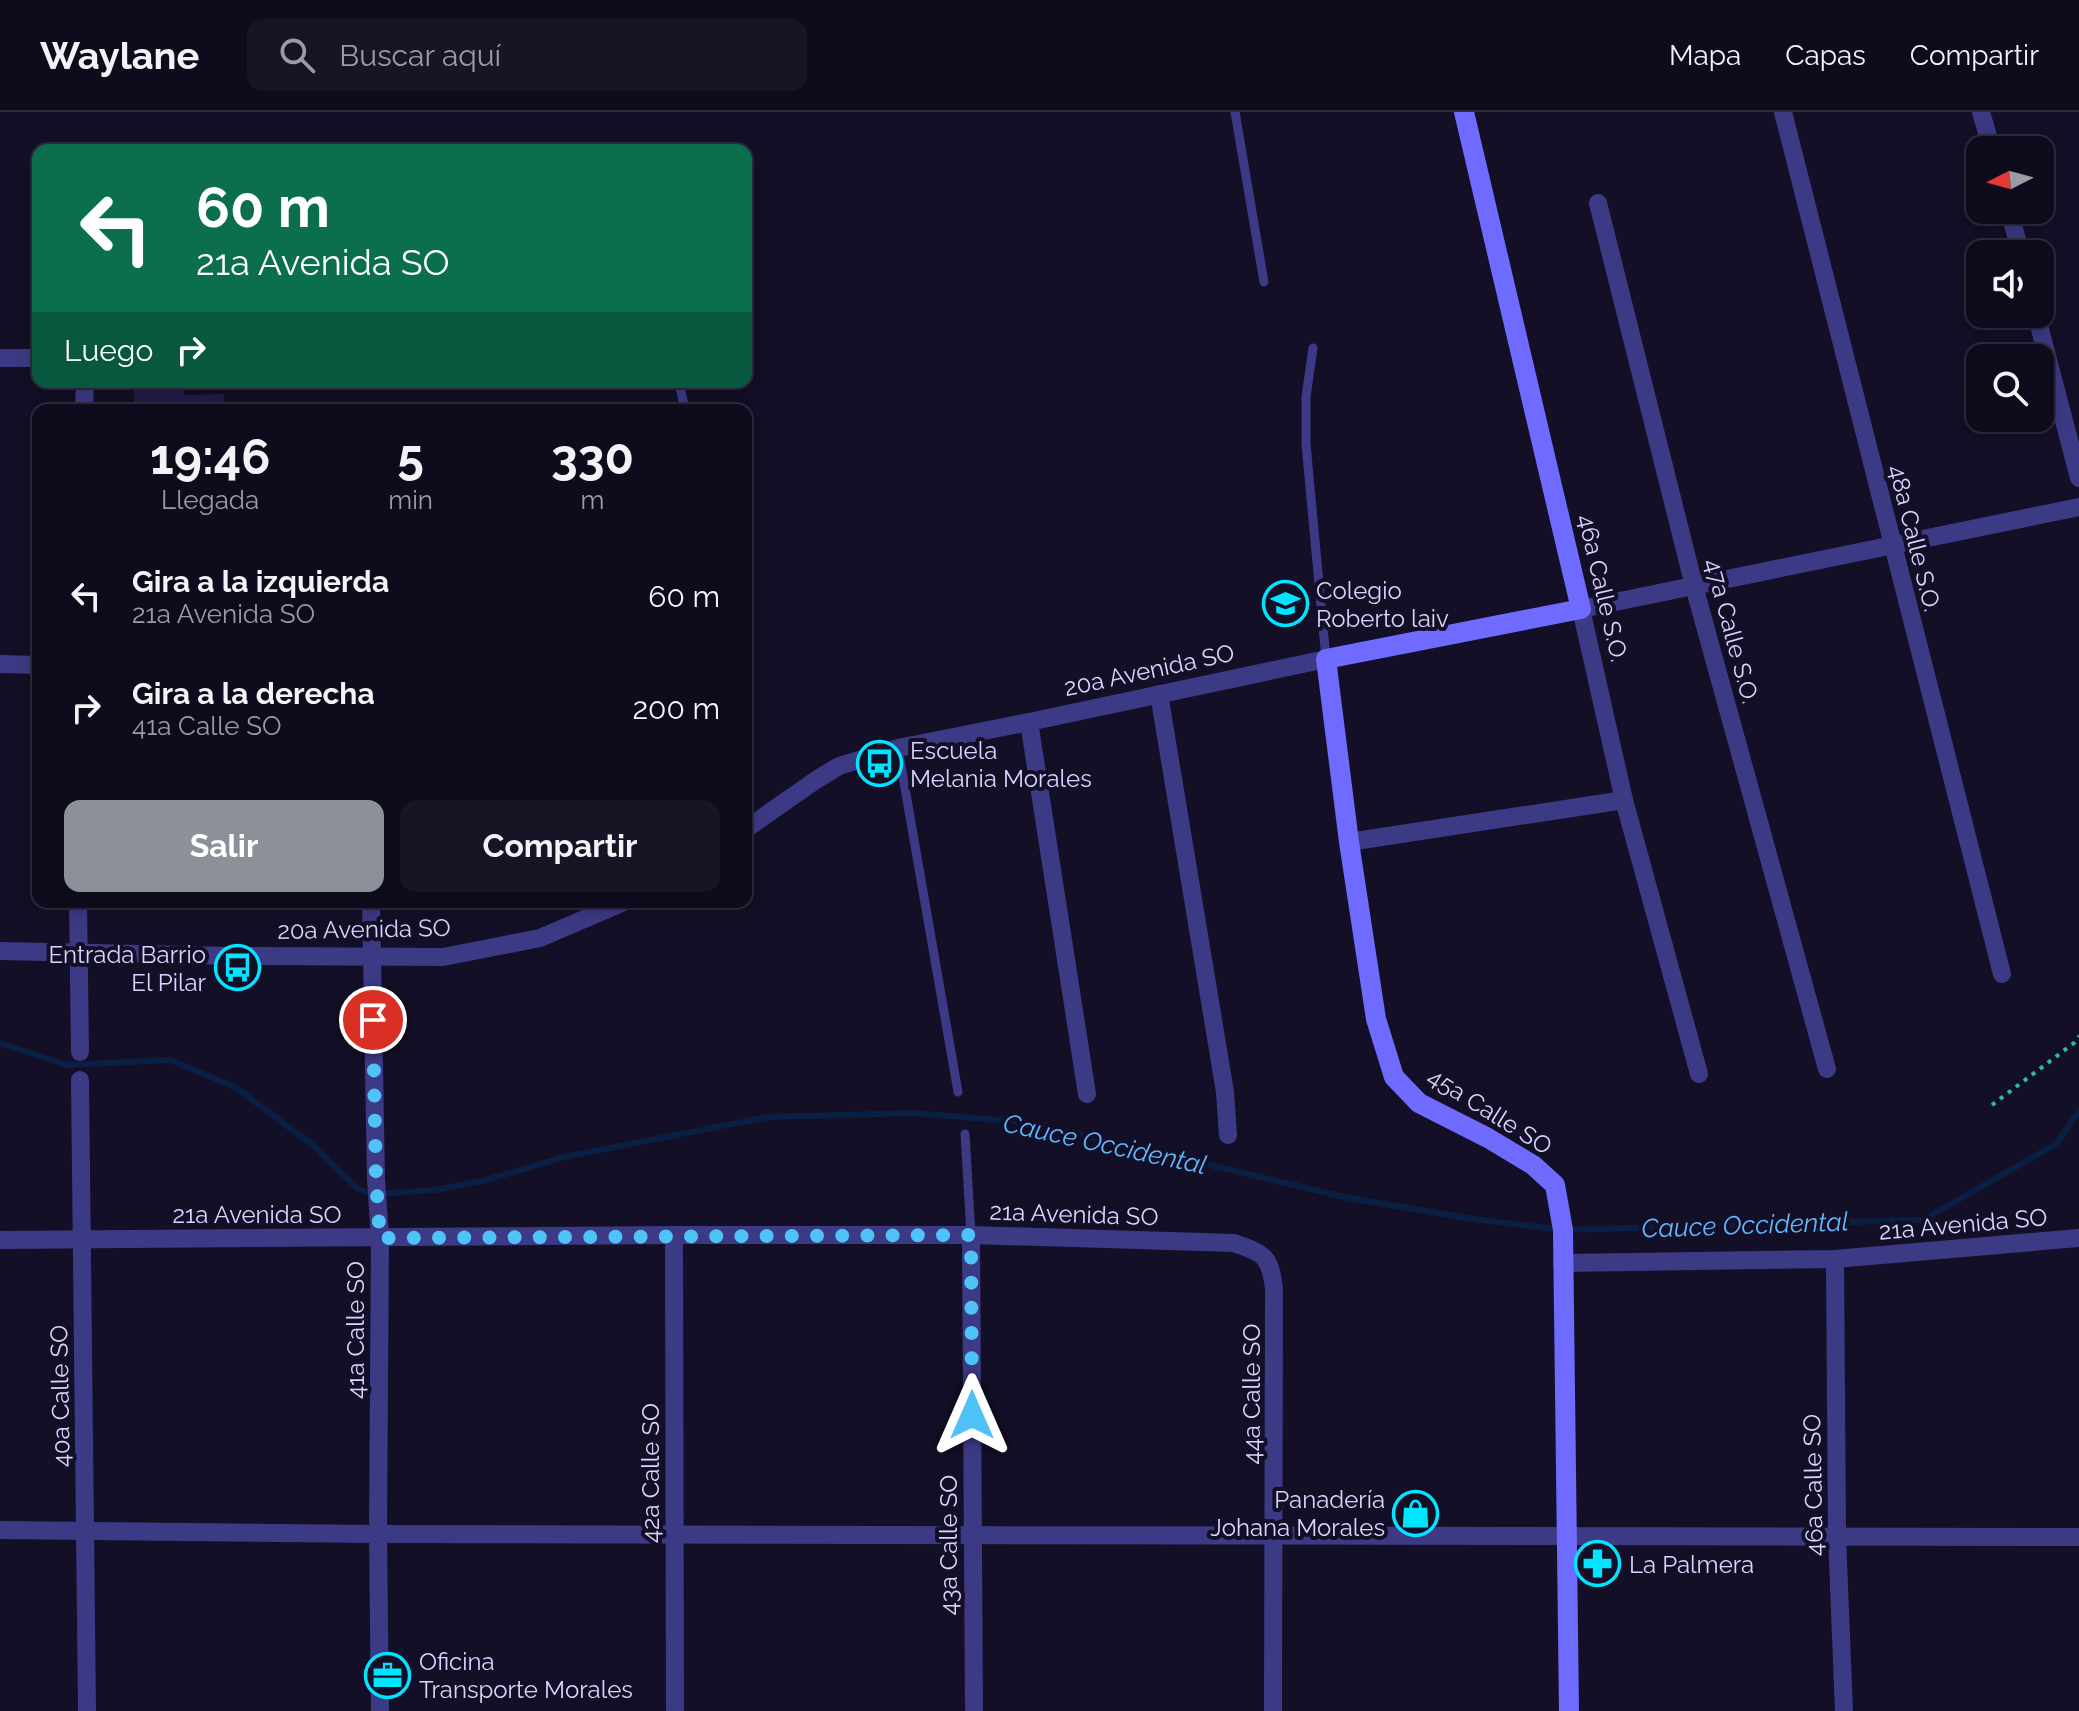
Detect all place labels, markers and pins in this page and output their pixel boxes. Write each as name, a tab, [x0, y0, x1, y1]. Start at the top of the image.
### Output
place label: Colegio Roberto laiv	[1316, 576, 1449, 633]
school or university icon: Colegio Roberto laiv	[1261, 580, 1309, 628]
place label: Escuela Melania Morales	[910, 736, 1092, 793]
bus stop icon: Escuela Melania Morales	[855, 740, 903, 788]
place label: Entrada Barrio El Pilar	[49, 940, 207, 997]
bus stop icon: Entrada Barrio El Pilar	[213, 944, 261, 992]
pin	[339, 986, 407, 1054]
place label: Panadería Johana Morales	[1210, 1485, 1385, 1542]
shop icon: Panadería Johana Morales	[1392, 1489, 1440, 1537]
pharmacy icon: La Palmera	[1574, 1540, 1622, 1588]
place label: La Palmera	[1629, 1550, 1754, 1579]
place label: Oficina Transporte Morales	[419, 1647, 633, 1704]
office icon: Oficina Transporte Morales	[364, 1651, 412, 1699]

